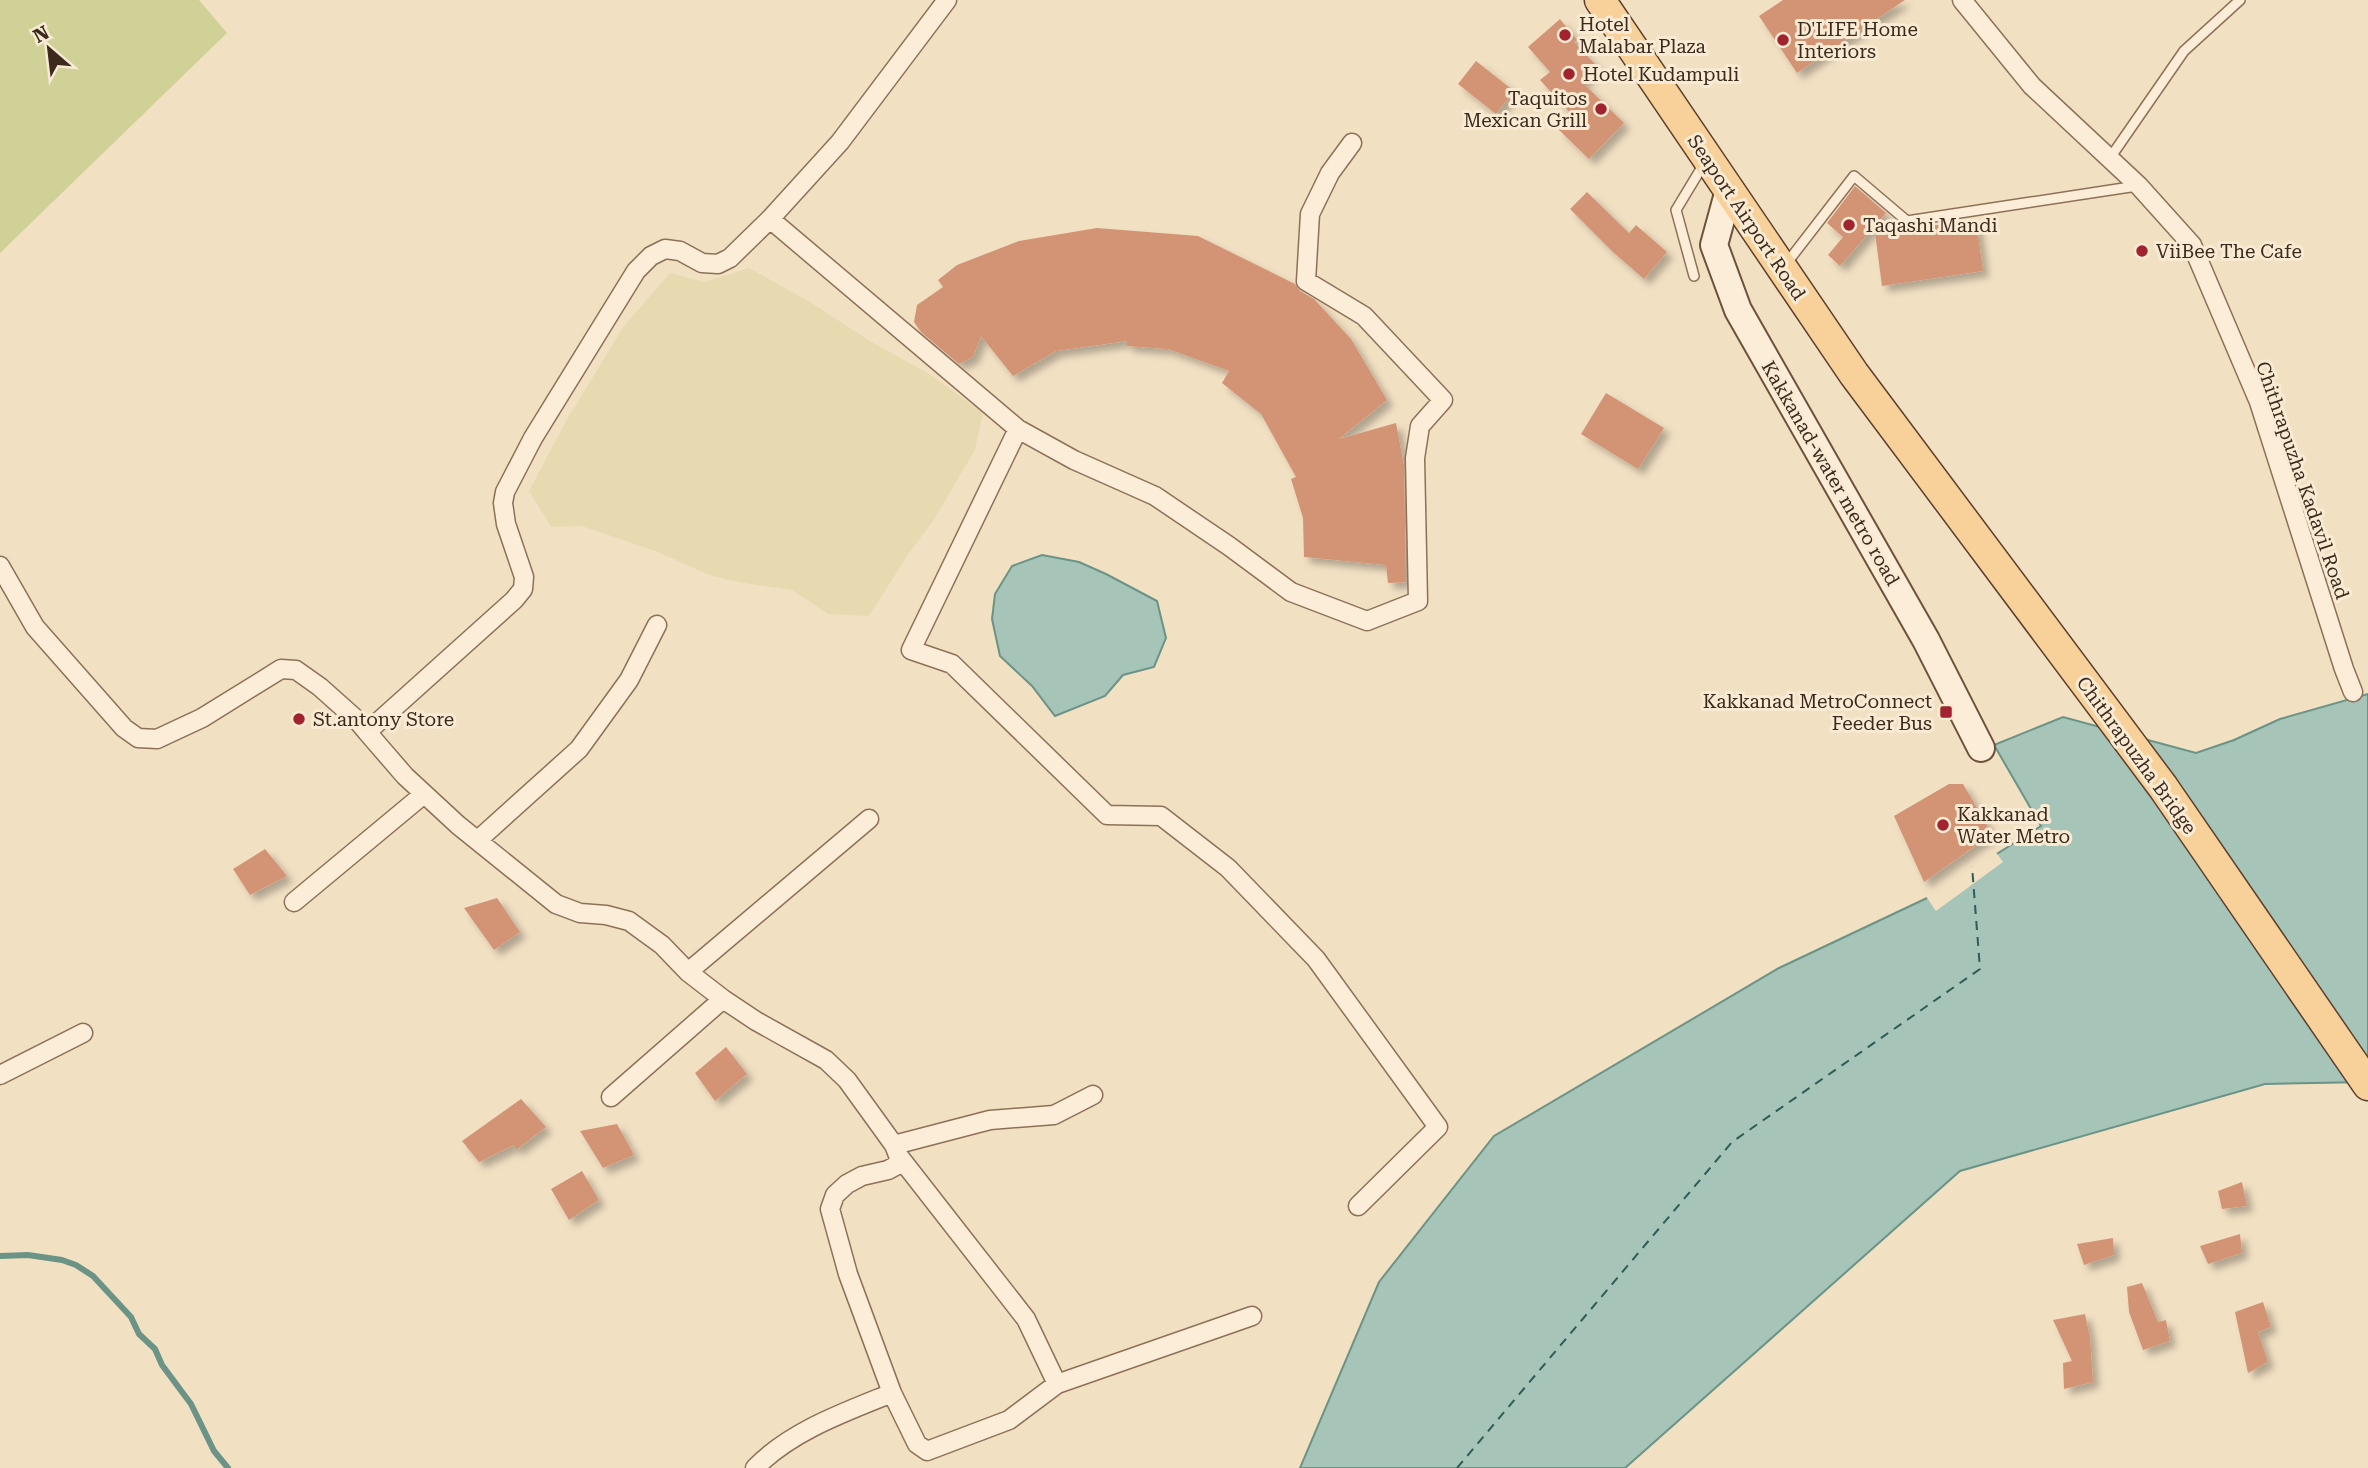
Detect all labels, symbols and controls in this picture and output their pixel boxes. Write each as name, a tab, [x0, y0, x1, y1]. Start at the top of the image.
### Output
place label: Hotel Malabar Plaza	[1579, 13, 1707, 58]
north arrow	[14, 14, 84, 84]
place label: D'LIFE Home Interiors	[1797, 18, 1918, 63]
text: N	[29, 21, 53, 48]
marker: Hotel Malabar Plaza	[1557, 27, 1573, 43]
marker: D'LIFE Home Interiors	[1775, 32, 1791, 48]
place label: Hotel Kudampuli	[1583, 63, 1739, 86]
marker: Hotel Kudampuli	[1561, 66, 1577, 82]
place label: Taquitos Mexican Grill	[1463, 87, 1587, 132]
marker: Taquitos Mexican Grill	[1593, 101, 1609, 117]
street label: Seaport Airport Road	[1683, 130, 1811, 304]
place label: Taqashi Mandi	[1863, 214, 1998, 237]
marker: Taqashi Mandi	[1841, 217, 1857, 233]
place label: ViiBee The Cafe	[2156, 240, 2302, 263]
marker: ViiBee The Cafe	[2134, 243, 2150, 259]
street label: Kakkanad-water metro road	[1757, 357, 1904, 590]
street label: Chithrapuzha Kadavil Road	[2251, 358, 2354, 602]
street label: Chithrapuzha Bridge	[2072, 672, 2202, 839]
place label: Kakkanad MetroConnect Feeder Bus	[1703, 690, 1932, 735]
marker: Kakkanad MetroConnect Feeder Bus	[1938, 704, 1954, 720]
place label: St.antony Store	[313, 708, 454, 731]
marker: St.antony Store	[291, 711, 307, 727]
place label: Kakkanad Water Metro	[1957, 803, 2070, 848]
marker: Kakkanad Water Metro	[1935, 817, 1951, 833]

